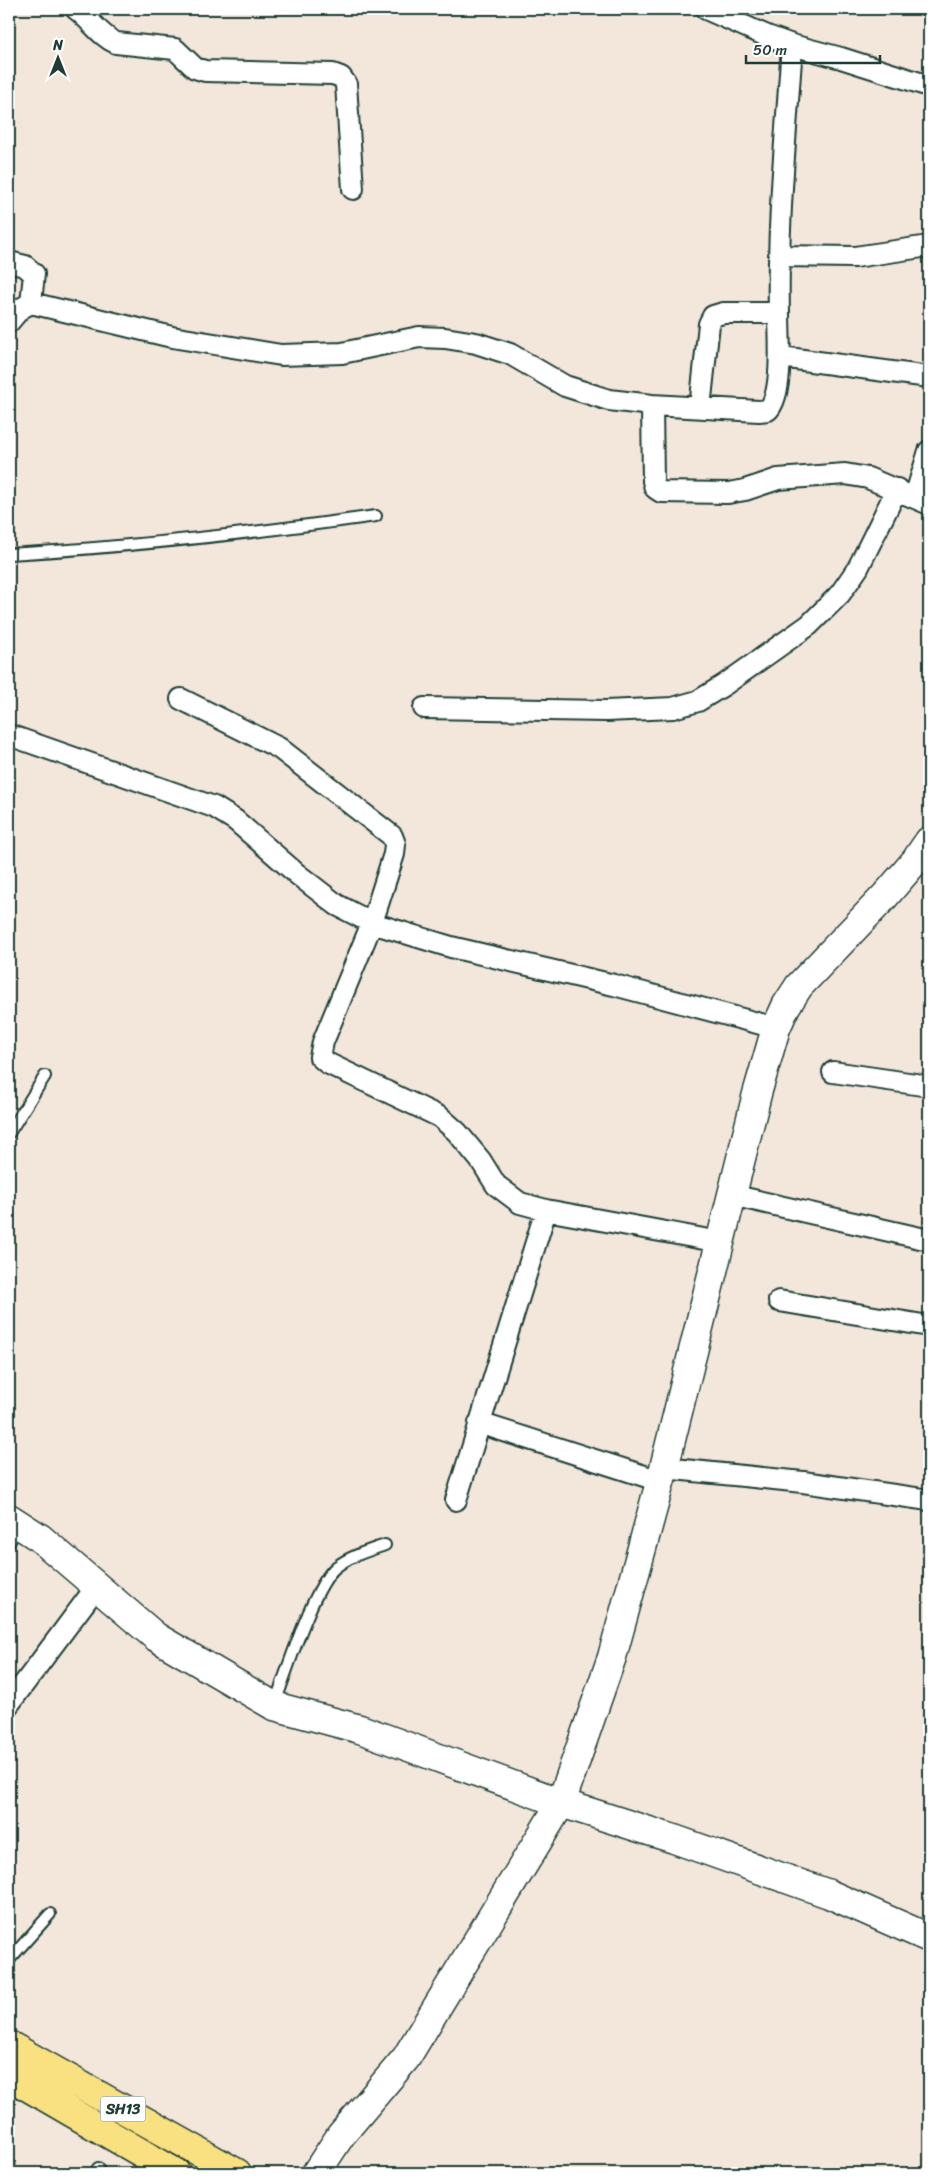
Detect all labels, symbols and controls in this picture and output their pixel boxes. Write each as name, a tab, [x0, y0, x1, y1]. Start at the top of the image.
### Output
north arrow	[32, 32, 82, 82]
scale bar	[746, 32, 879, 64]
text: N	[52, 33, 63, 58]
text: 50 m	[753, 37, 788, 63]
road number: SH13	[100, 2096, 146, 2122]

